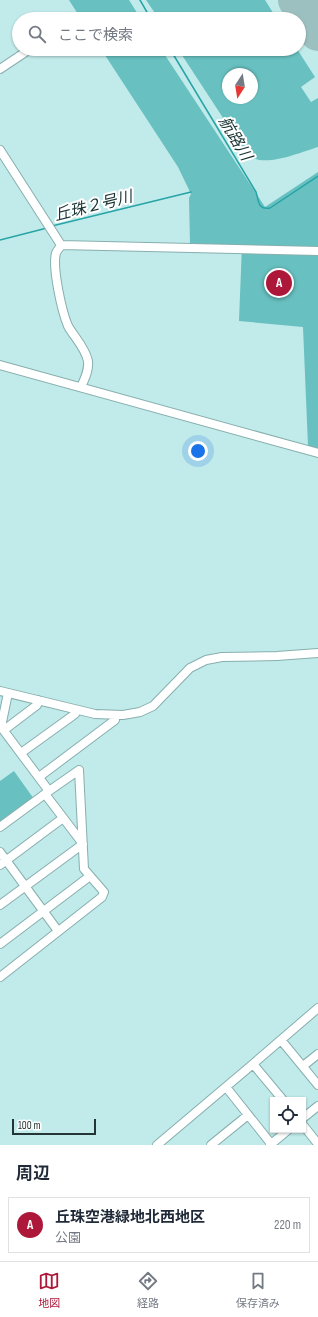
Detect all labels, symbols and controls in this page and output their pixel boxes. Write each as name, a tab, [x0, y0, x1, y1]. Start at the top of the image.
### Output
search box	[12, 12, 306, 56]
icon: search	[26, 23, 48, 45]
text: ここで検索	[58, 26, 133, 45]
north arrow	[222, 68, 258, 104]
water label: 航路川	[214, 113, 256, 166]
water label: 丘珠２号川	[52, 187, 136, 225]
pin: A	[266, 268, 292, 298]
your location	[188, 441, 208, 461]
map controls	[270, 1097, 306, 1133]
button: locate	[270, 1097, 306, 1133]
scale bar	[12, 1117, 96, 1136]
text: 100 m	[18, 1119, 40, 1132]
text: 周辺	[16, 1164, 50, 1184]
text: 丘珠空港緑地北西地区	[55, 1208, 205, 1227]
text: A	[27, 1217, 33, 1233]
text: 220 m	[274, 1217, 301, 1233]
text: 公園	[55, 1230, 81, 1246]
tab: 地図	[38, 1270, 60, 1310]
tab: 経路	[137, 1270, 159, 1310]
tab: 保存済み	[236, 1270, 280, 1310]

